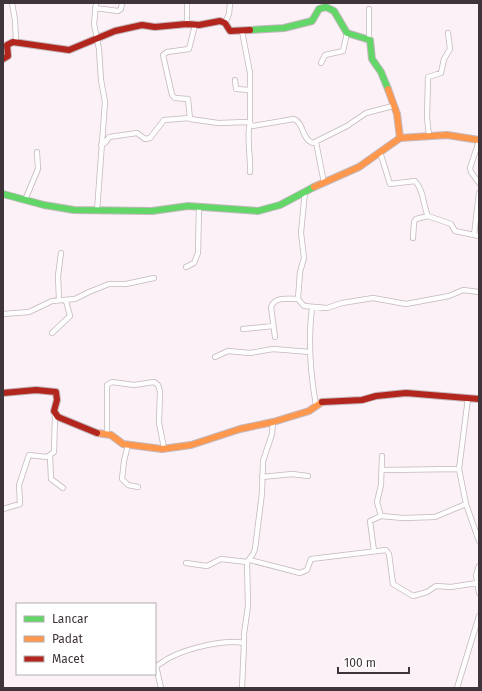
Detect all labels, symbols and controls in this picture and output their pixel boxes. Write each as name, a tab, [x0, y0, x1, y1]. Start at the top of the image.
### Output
legend	[16, 603, 156, 675]
text: Lancar	[52, 612, 89, 626]
text: Padat	[52, 632, 84, 646]
scale bar	[338, 649, 409, 675]
text: Macet	[52, 652, 85, 666]
text: 100 m	[344, 656, 376, 670]

